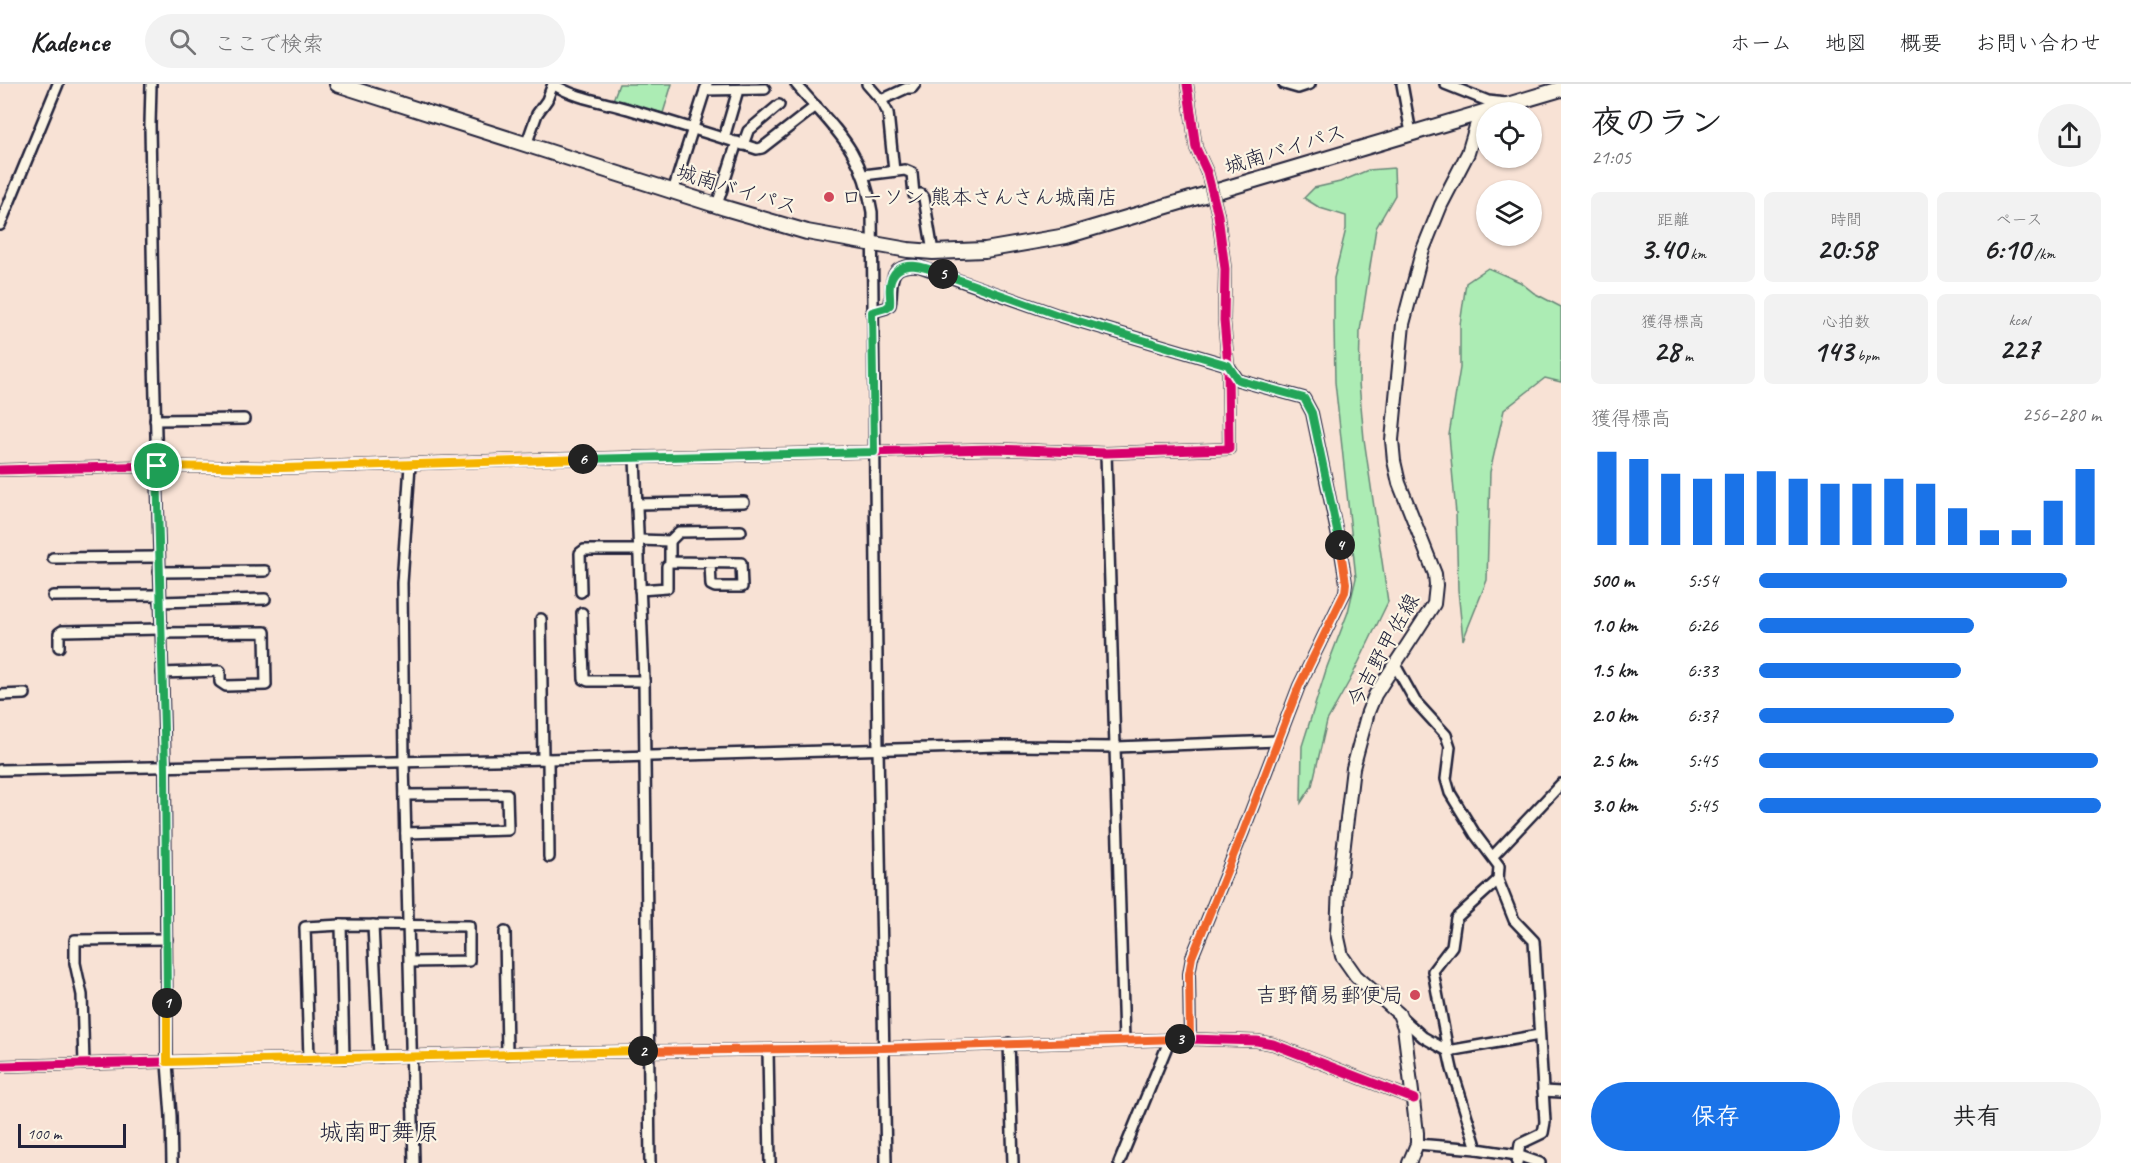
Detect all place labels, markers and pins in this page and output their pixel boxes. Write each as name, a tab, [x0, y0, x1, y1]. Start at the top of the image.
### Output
place label: ローソン 熊本さんさん城南店	[841, 184, 1118, 210]
marker: ローソン 熊本さんさん城南店	[822, 190, 836, 204]
pin: 5	[928, 259, 958, 289]
pin	[131, 440, 182, 491]
pin: 6	[568, 444, 598, 474]
pin: 4	[1325, 530, 1355, 560]
place label: 吉野簡易郵便局	[1256, 982, 1403, 1008]
pin: 1	[152, 988, 182, 1018]
marker: 吉野簡易郵便局	[1408, 988, 1422, 1002]
pin: 3	[1165, 1024, 1195, 1054]
pin: 2	[628, 1036, 658, 1066]

